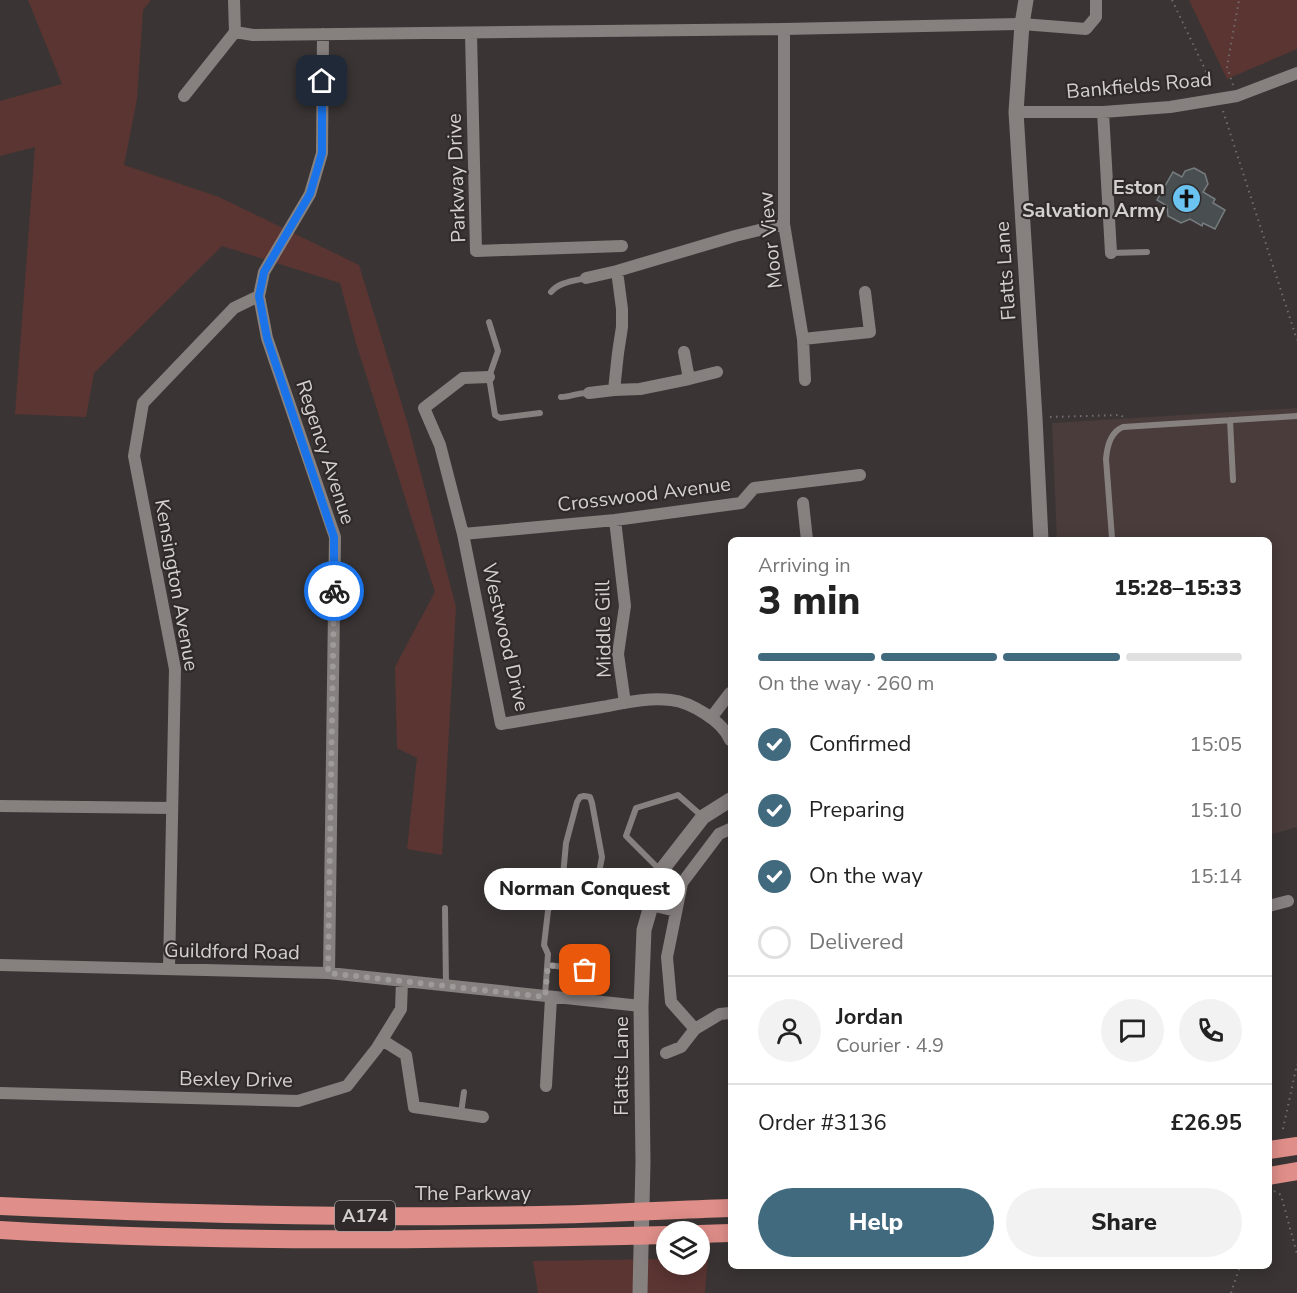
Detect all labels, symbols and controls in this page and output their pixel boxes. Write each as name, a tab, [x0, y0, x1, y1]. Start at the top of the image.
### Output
pin	[296, 55, 347, 106]
icon: home	[305, 64, 338, 97]
street label: Bankfields Road	[1065, 66, 1213, 105]
street label: Parkway Drive	[441, 113, 472, 243]
place label: Eston Salvation Army	[1022, 174, 1165, 224]
church icon: Eston Salvation Army	[1170, 183, 1202, 215]
street label: Moor View	[752, 190, 789, 290]
street label: Flatts Lane	[989, 220, 1022, 322]
street label: Regency Avenue	[289, 376, 362, 528]
street label: Crosswood Avenue	[556, 470, 732, 519]
street label: Kensington Avenue	[148, 497, 205, 673]
text: Arriving in	[758, 552, 851, 579]
street label: Westwood Drive	[475, 560, 536, 714]
courier	[304, 561, 364, 621]
text: 15:28–15:33	[1114, 573, 1242, 603]
icon: bike	[318, 575, 351, 608]
text: 3 min	[758, 575, 861, 628]
street label: Middle Gill	[589, 580, 618, 678]
text: On the way · 260 m	[758, 670, 934, 697]
icon: check	[758, 728, 791, 761]
text: Confirmed	[809, 729, 911, 759]
text: 15:05	[1189, 731, 1242, 758]
icon: check	[758, 794, 791, 827]
text: Preparing	[809, 795, 905, 825]
text: 15:10	[1189, 797, 1242, 824]
icon: check	[758, 860, 791, 893]
text: On the way	[809, 861, 923, 891]
text: 15:14	[1189, 863, 1242, 890]
callout: Norman Conquest	[484, 868, 686, 910]
text: Norman Conquest	[499, 875, 670, 902]
text: Delivered	[809, 927, 904, 957]
street label: Guildford Road	[164, 937, 300, 966]
pin	[559, 944, 610, 995]
icon: bag	[568, 953, 601, 986]
button: person	[758, 999, 821, 1062]
button: chat	[1101, 999, 1164, 1062]
button: phone	[1179, 999, 1242, 1062]
text: Jordan	[836, 1002, 903, 1032]
street label: Flatts Lane	[608, 1016, 635, 1116]
text: Courier · 4.9	[836, 1032, 944, 1059]
street label: Bexley Drive	[179, 1065, 293, 1094]
text: Order #3136	[758, 1108, 887, 1138]
text: £26.95	[1171, 1108, 1242, 1138]
street label: The Parkway	[415, 1180, 532, 1207]
button: Help	[758, 1188, 994, 1257]
button: Share	[1006, 1188, 1242, 1257]
road number: A174	[335, 1201, 395, 1231]
map controls	[656, 1221, 710, 1275]
button: layers	[656, 1221, 710, 1275]

